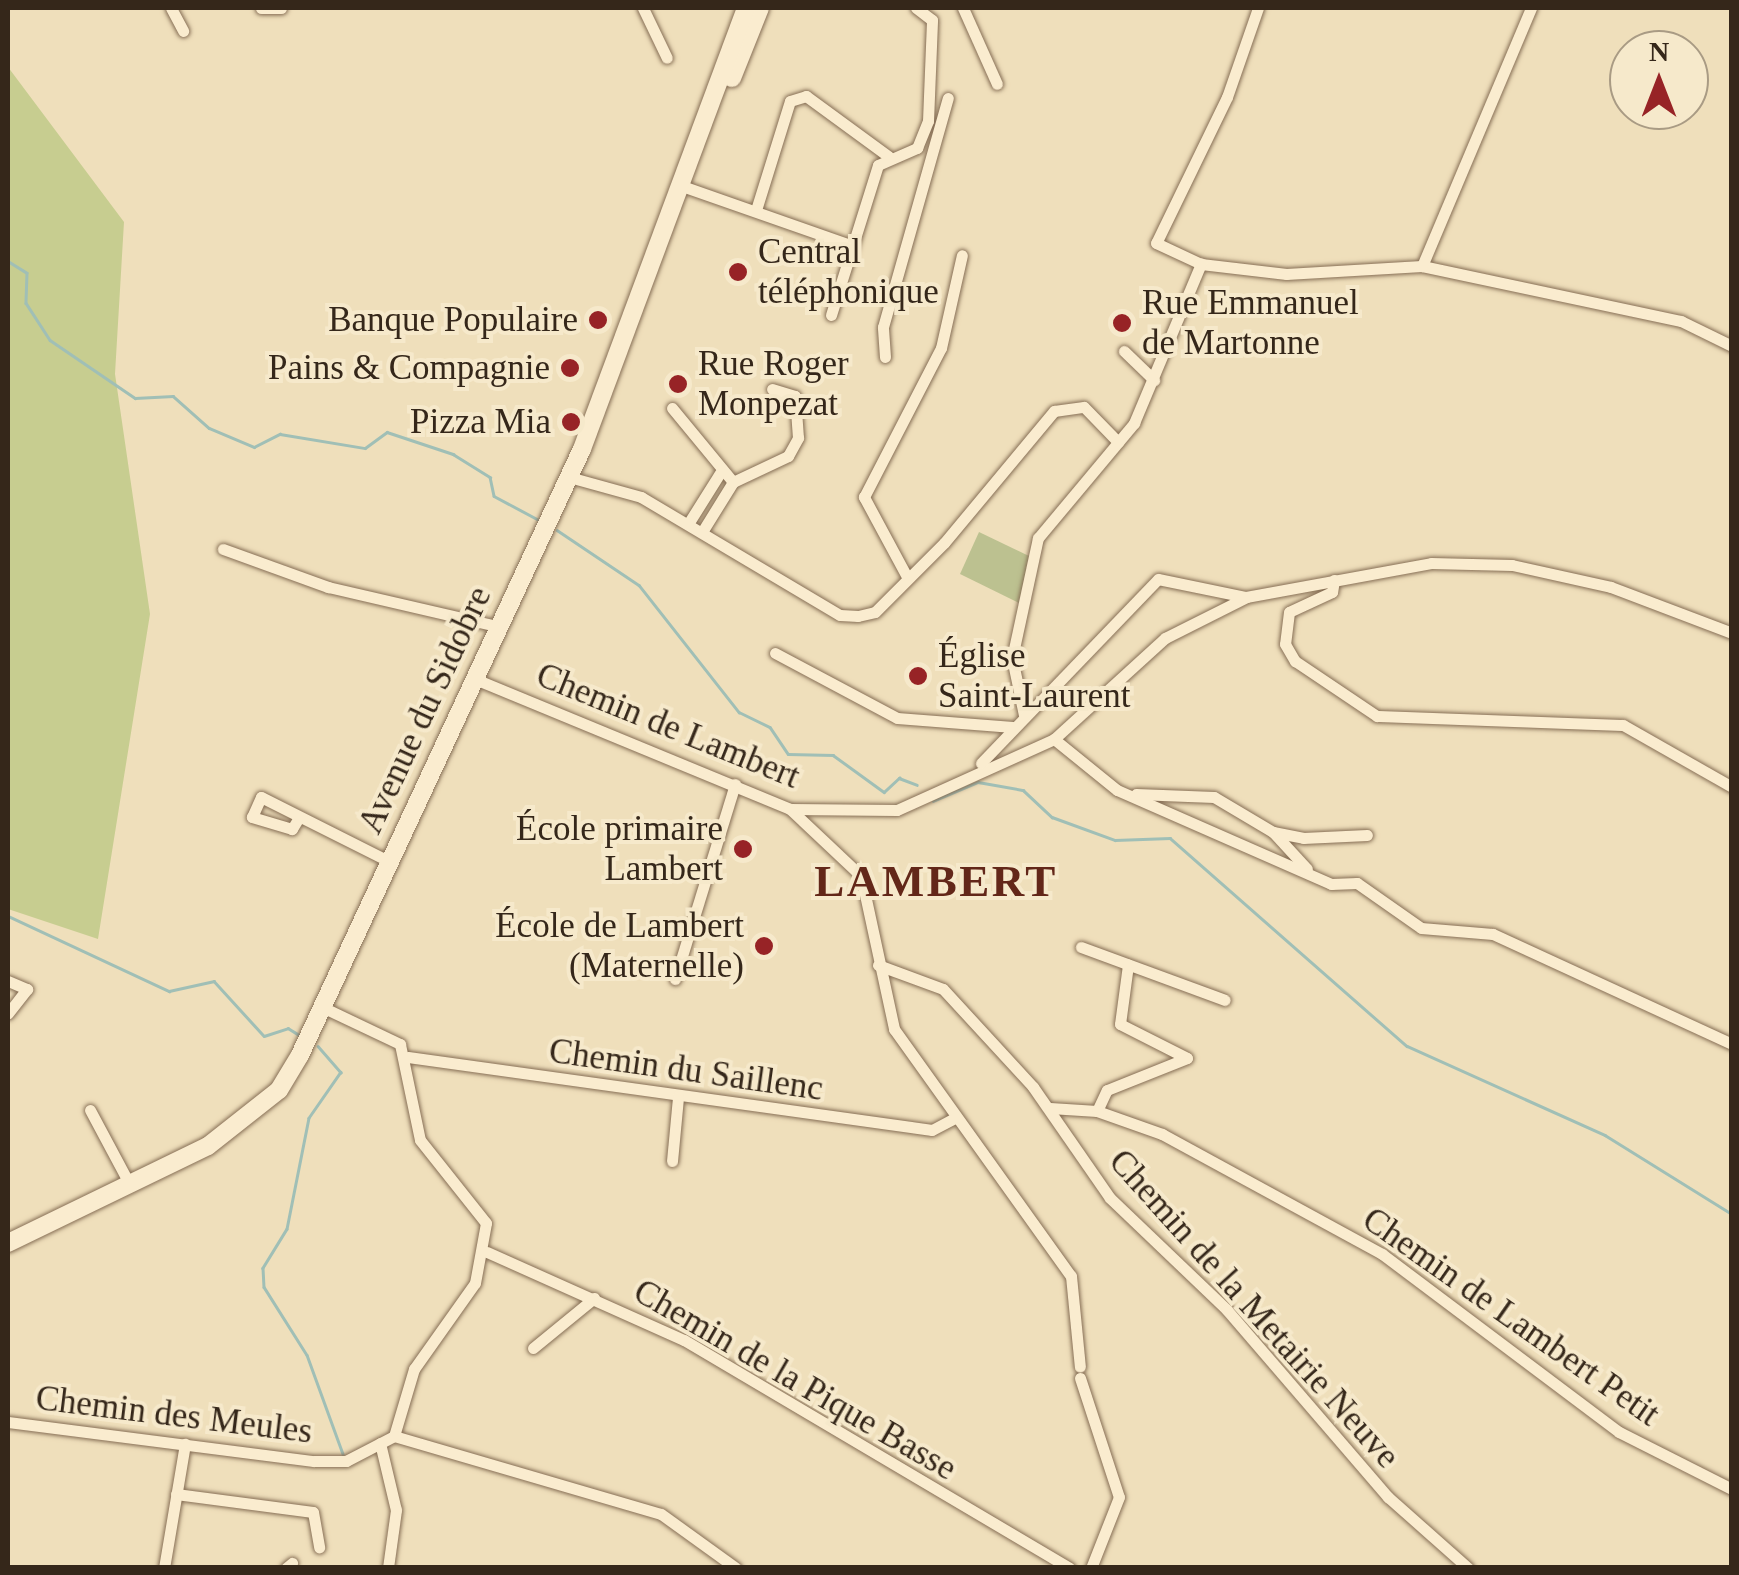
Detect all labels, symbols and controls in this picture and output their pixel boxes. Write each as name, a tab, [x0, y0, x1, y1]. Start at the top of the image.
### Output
north arrow	[1609, 30, 1709, 130]
text: N	[1649, 36, 1669, 67]
place label: Central téléphonique	[758, 231, 939, 313]
marker: Central téléphonique	[727, 261, 749, 283]
place label: Rue Emmanuel de Martonne	[1142, 282, 1359, 364]
place label: Banque Populaire	[328, 299, 578, 341]
marker: Banque Populaire	[587, 309, 609, 331]
marker: Rue Emmanuel de Martonne	[1111, 312, 1133, 334]
place label: Rue Roger Monpezat	[698, 343, 849, 425]
place label: Pains & Compagnie	[268, 347, 550, 389]
marker: Pains & Compagnie	[559, 357, 581, 379]
marker: Rue Roger Monpezat	[667, 373, 689, 395]
place label: Pizza Mia	[410, 401, 551, 443]
marker: Pizza Mia	[560, 411, 582, 433]
street label: Avenue du Sidobre	[349, 580, 501, 840]
place label: Église Saint-Laurent	[938, 635, 1130, 717]
street label: Chemin de Lambert	[530, 654, 806, 798]
marker: Église Saint-Laurent	[907, 665, 929, 687]
place label: École primaire Lambert	[516, 808, 723, 890]
marker: École primaire Lambert	[732, 838, 754, 860]
district label: LAMBERT	[814, 855, 1058, 909]
place label: École de Lambert (Maternelle)	[495, 905, 744, 987]
marker: École de Lambert (Maternelle)	[753, 935, 775, 957]
street label: Chemin du Saillenc	[546, 1030, 826, 1110]
street label: Chemin de la Metairie Neuve	[1100, 1141, 1408, 1477]
street label: Chemin de Lambert Petit	[1354, 1199, 1668, 1435]
street label: Chemin de la Pique Basse	[626, 1270, 964, 1490]
street label: Chemin des Meules	[33, 1377, 315, 1453]

